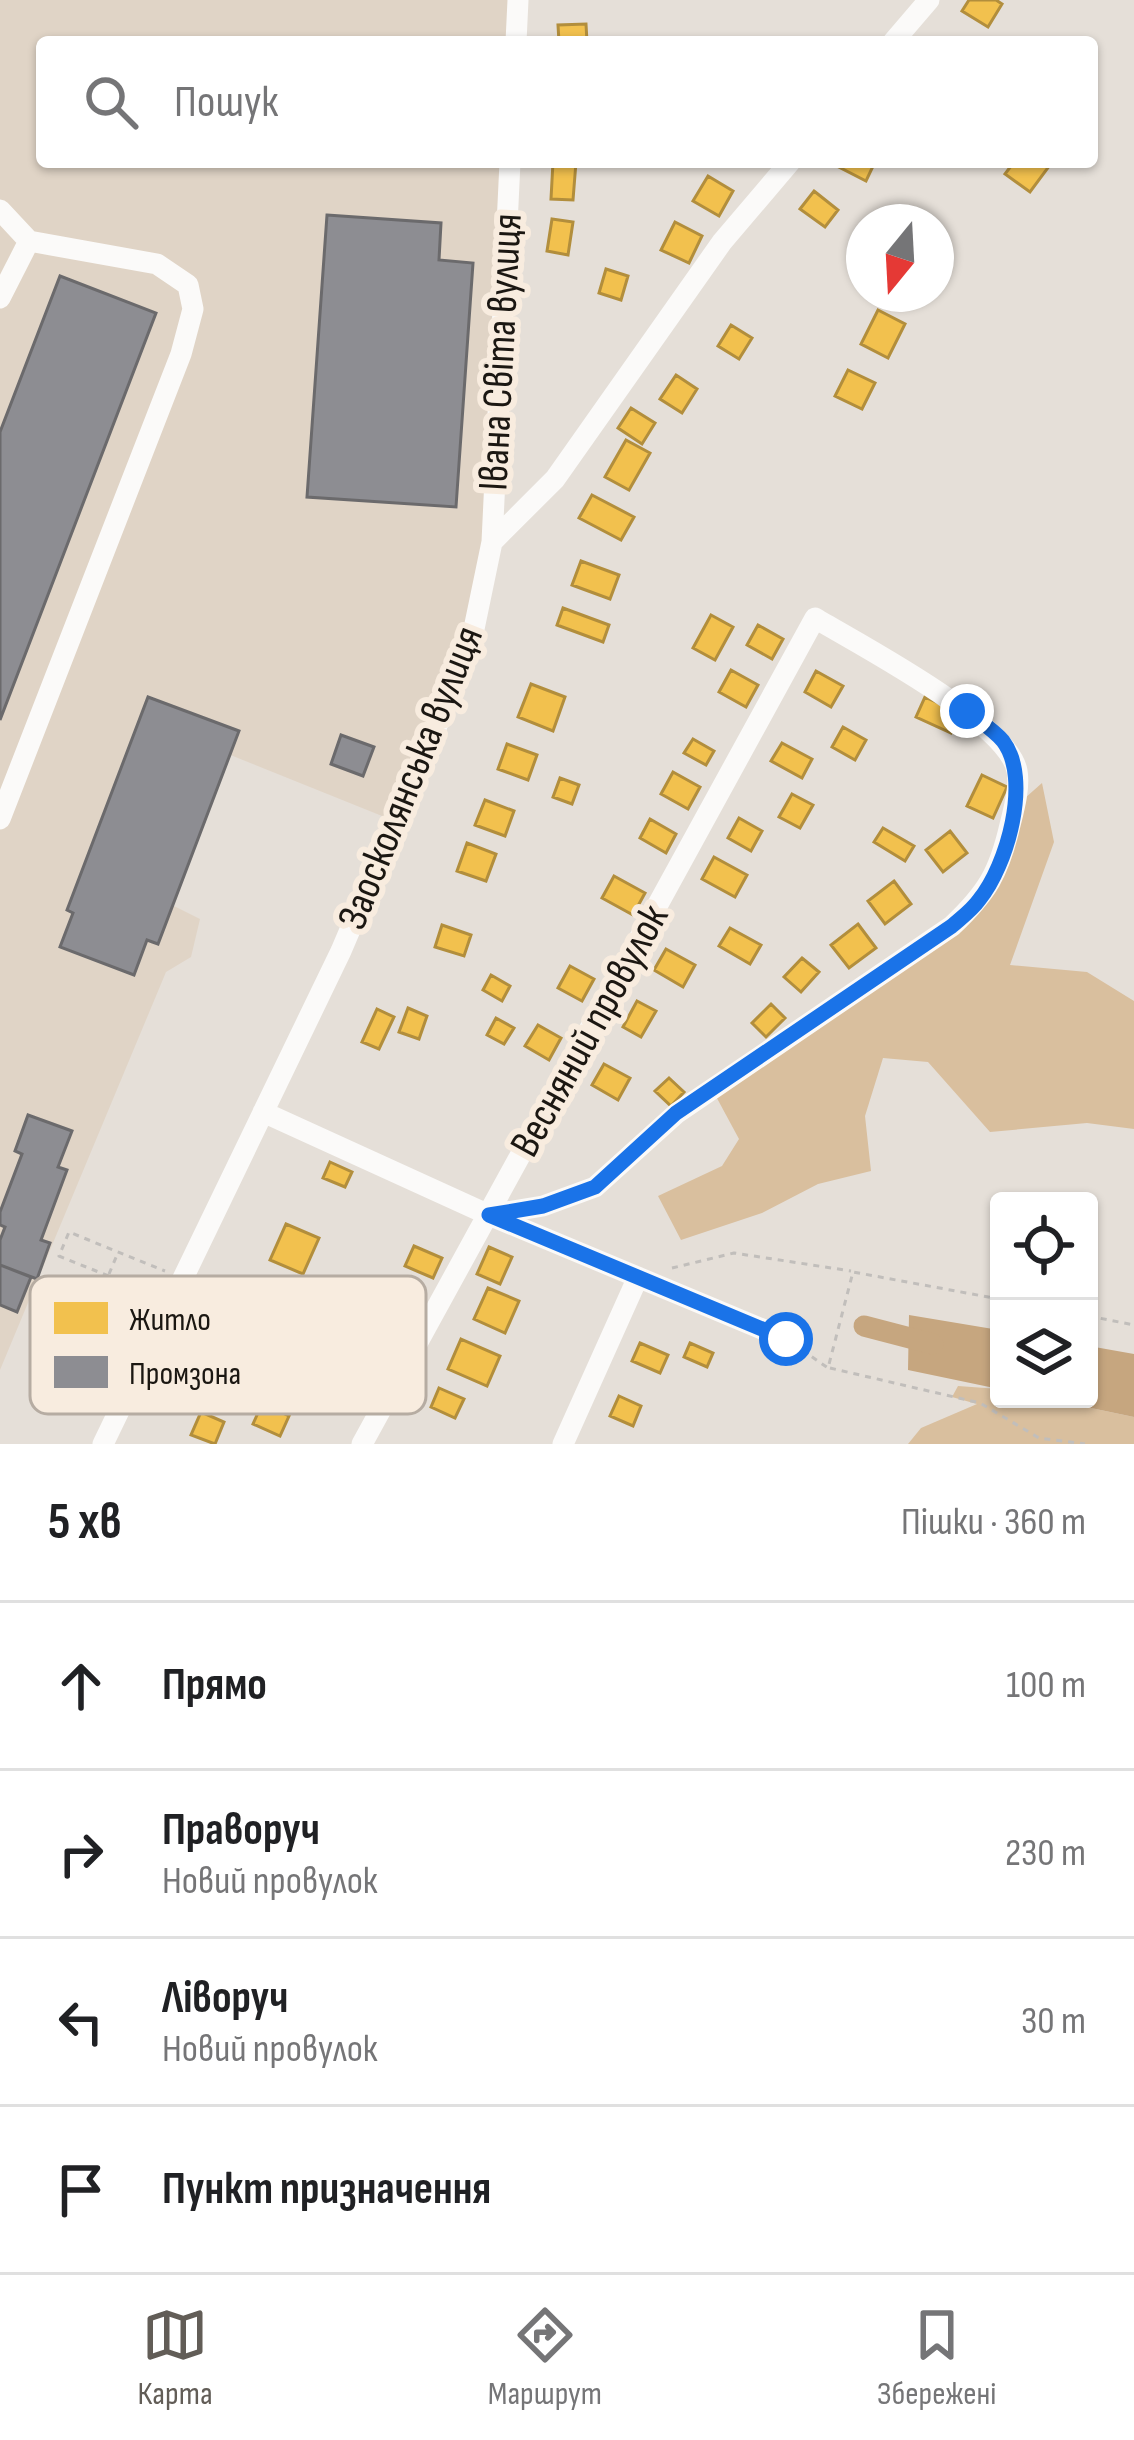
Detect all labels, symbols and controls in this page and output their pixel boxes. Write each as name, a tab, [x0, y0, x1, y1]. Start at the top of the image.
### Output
search box	[36, 36, 1098, 168]
icon: search	[78, 69, 144, 135]
text: Пошук	[174, 75, 278, 130]
north arrow	[846, 204, 954, 312]
street label: Івана Світа вулиця	[468, 212, 534, 492]
street label: Заосколянська вулиця	[327, 619, 495, 937]
route end	[940, 684, 994, 738]
street label: Весняний провулок	[500, 896, 680, 1166]
map controls	[990, 1192, 1098, 1408]
button: locate	[990, 1192, 1098, 1300]
legend	[30, 1276, 426, 1414]
text: Житло	[129, 1300, 211, 1340]
button: layers	[990, 1300, 1098, 1408]
route start	[759, 1312, 813, 1366]
text: Промзона	[129, 1354, 241, 1394]
text: 5 хв	[48, 1492, 122, 1553]
text: Пішки · 360 m	[901, 1499, 1086, 1546]
icon: ahead	[48, 1653, 114, 1719]
text: Прямо	[162, 1658, 267, 1713]
text: 100 m	[1006, 1662, 1086, 1709]
text: Праворуч	[162, 1803, 320, 1858]
icon: right	[48, 1821, 114, 1887]
text: 230 m	[1005, 1830, 1086, 1877]
text: Новий провулок	[162, 1858, 378, 1905]
text: Ліворуч	[162, 1971, 288, 2026]
icon: left	[48, 1989, 114, 2055]
text: 30 m	[1021, 1998, 1086, 2045]
text: Новий провулок	[162, 2026, 378, 2073]
icon: arrive	[48, 2157, 114, 2223]
text: Пункт призначення	[162, 2162, 491, 2217]
tab: Карта	[138, 2302, 213, 2414]
tab: Маршрут	[488, 2302, 602, 2414]
tab: Збережені	[877, 2302, 996, 2414]

